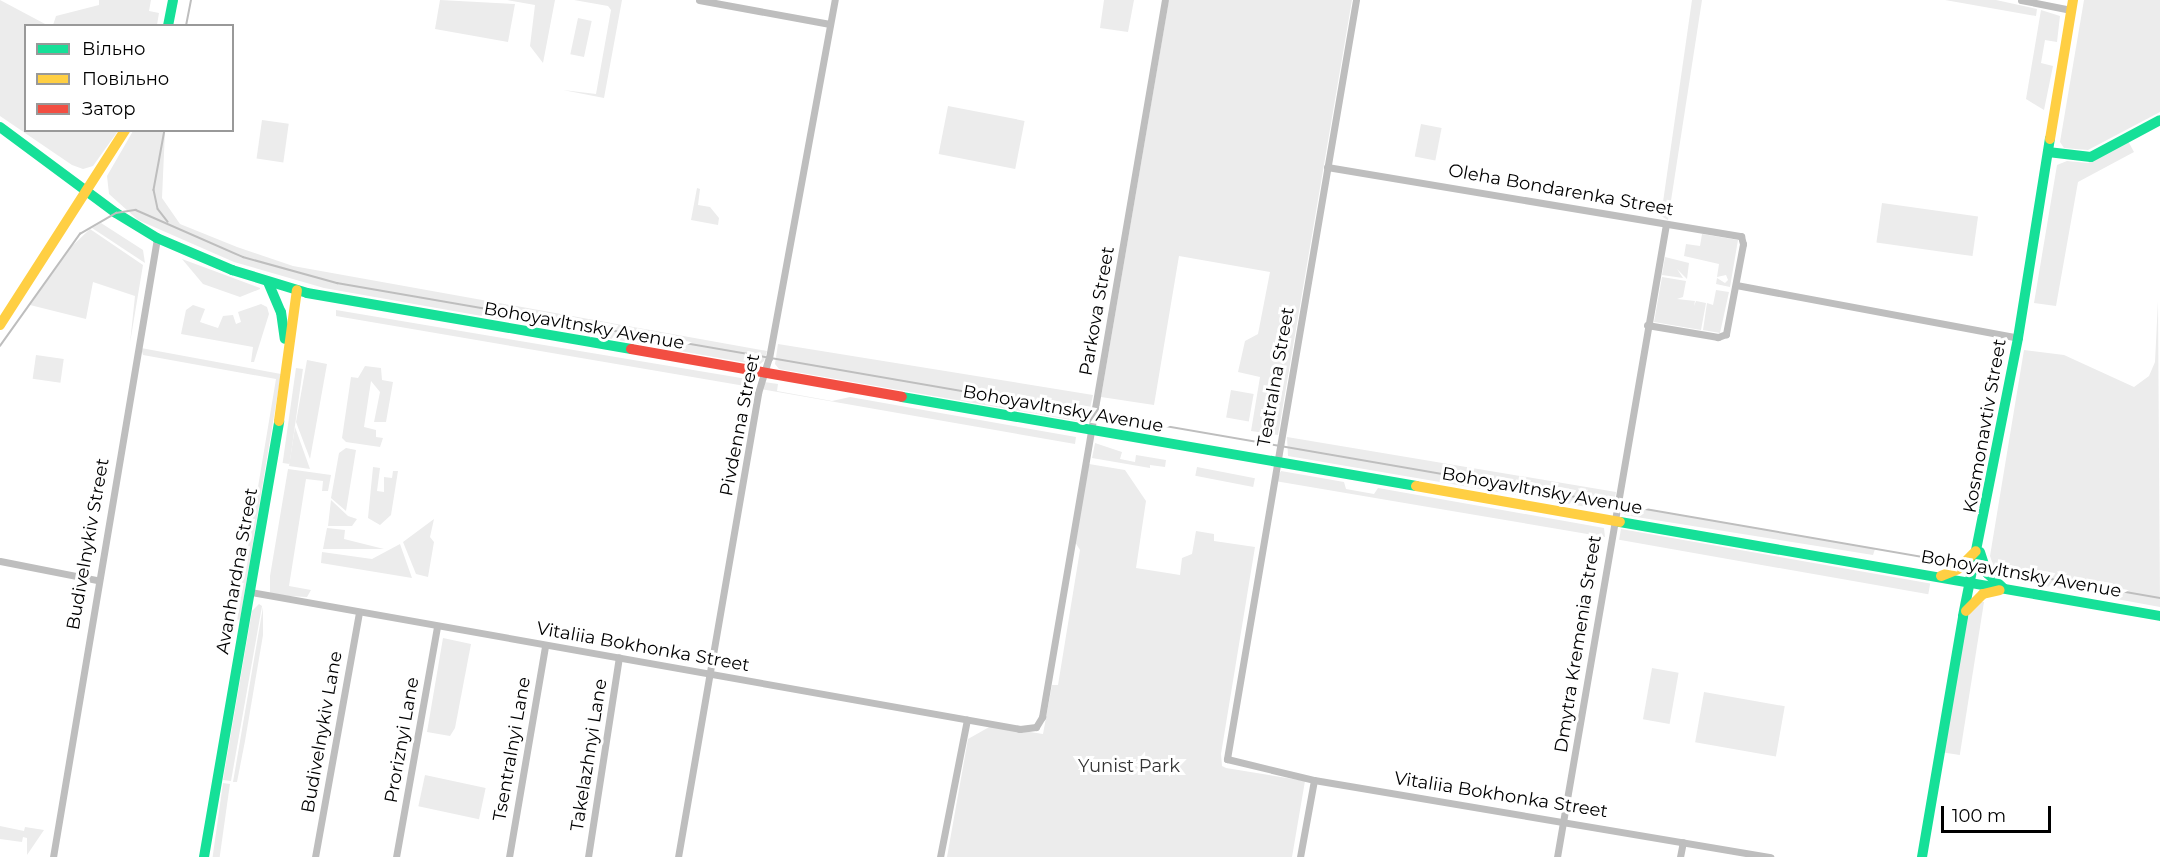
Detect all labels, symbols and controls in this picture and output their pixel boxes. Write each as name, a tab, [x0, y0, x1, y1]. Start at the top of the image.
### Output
legend	[24, 24, 234, 132]
text: Вільно	[82, 38, 146, 60]
text: Повільно	[82, 68, 169, 90]
text: Затор	[82, 98, 136, 120]
street label: Oleha Bondarenka Street	[1447, 160, 1675, 220]
street label: Parkova Street	[1075, 245, 1119, 377]
street label: Bohoyavltnsky Avenue	[482, 298, 686, 354]
street label: Teatralna Street	[1253, 305, 1299, 449]
street label: Kosmonavtiv Street	[1959, 337, 2011, 515]
street label: Pivdenna Street	[716, 352, 764, 498]
street label: Bohoyavltnsky Avenue	[961, 381, 1165, 437]
street label: Budivelnykiv Street	[62, 456, 114, 632]
street label: Bohoyavltnsky Avenue	[1440, 463, 1644, 519]
street label: Avanhardna Street	[212, 486, 262, 656]
street label: Dmytra Kremenia Street	[1550, 534, 1606, 754]
street label: Bohoyavltnsky Avenue	[1919, 546, 2123, 602]
street label: Vitaliia Bokhonka Street	[535, 618, 751, 676]
street label: Budivelnykiv Lane	[297, 649, 347, 815]
street label: Proriznyi Lane	[380, 675, 424, 805]
street label: Tsentralnyi Lane	[489, 675, 535, 823]
street label: Takelazhnyi Lane	[566, 677, 612, 833]
park label: Yunist Park	[1078, 755, 1180, 777]
street label: Vitaliia Bokhonka Street	[1393, 767, 1609, 823]
scale bar	[1944, 794, 2054, 832]
text: 100 m	[1952, 805, 2006, 827]

